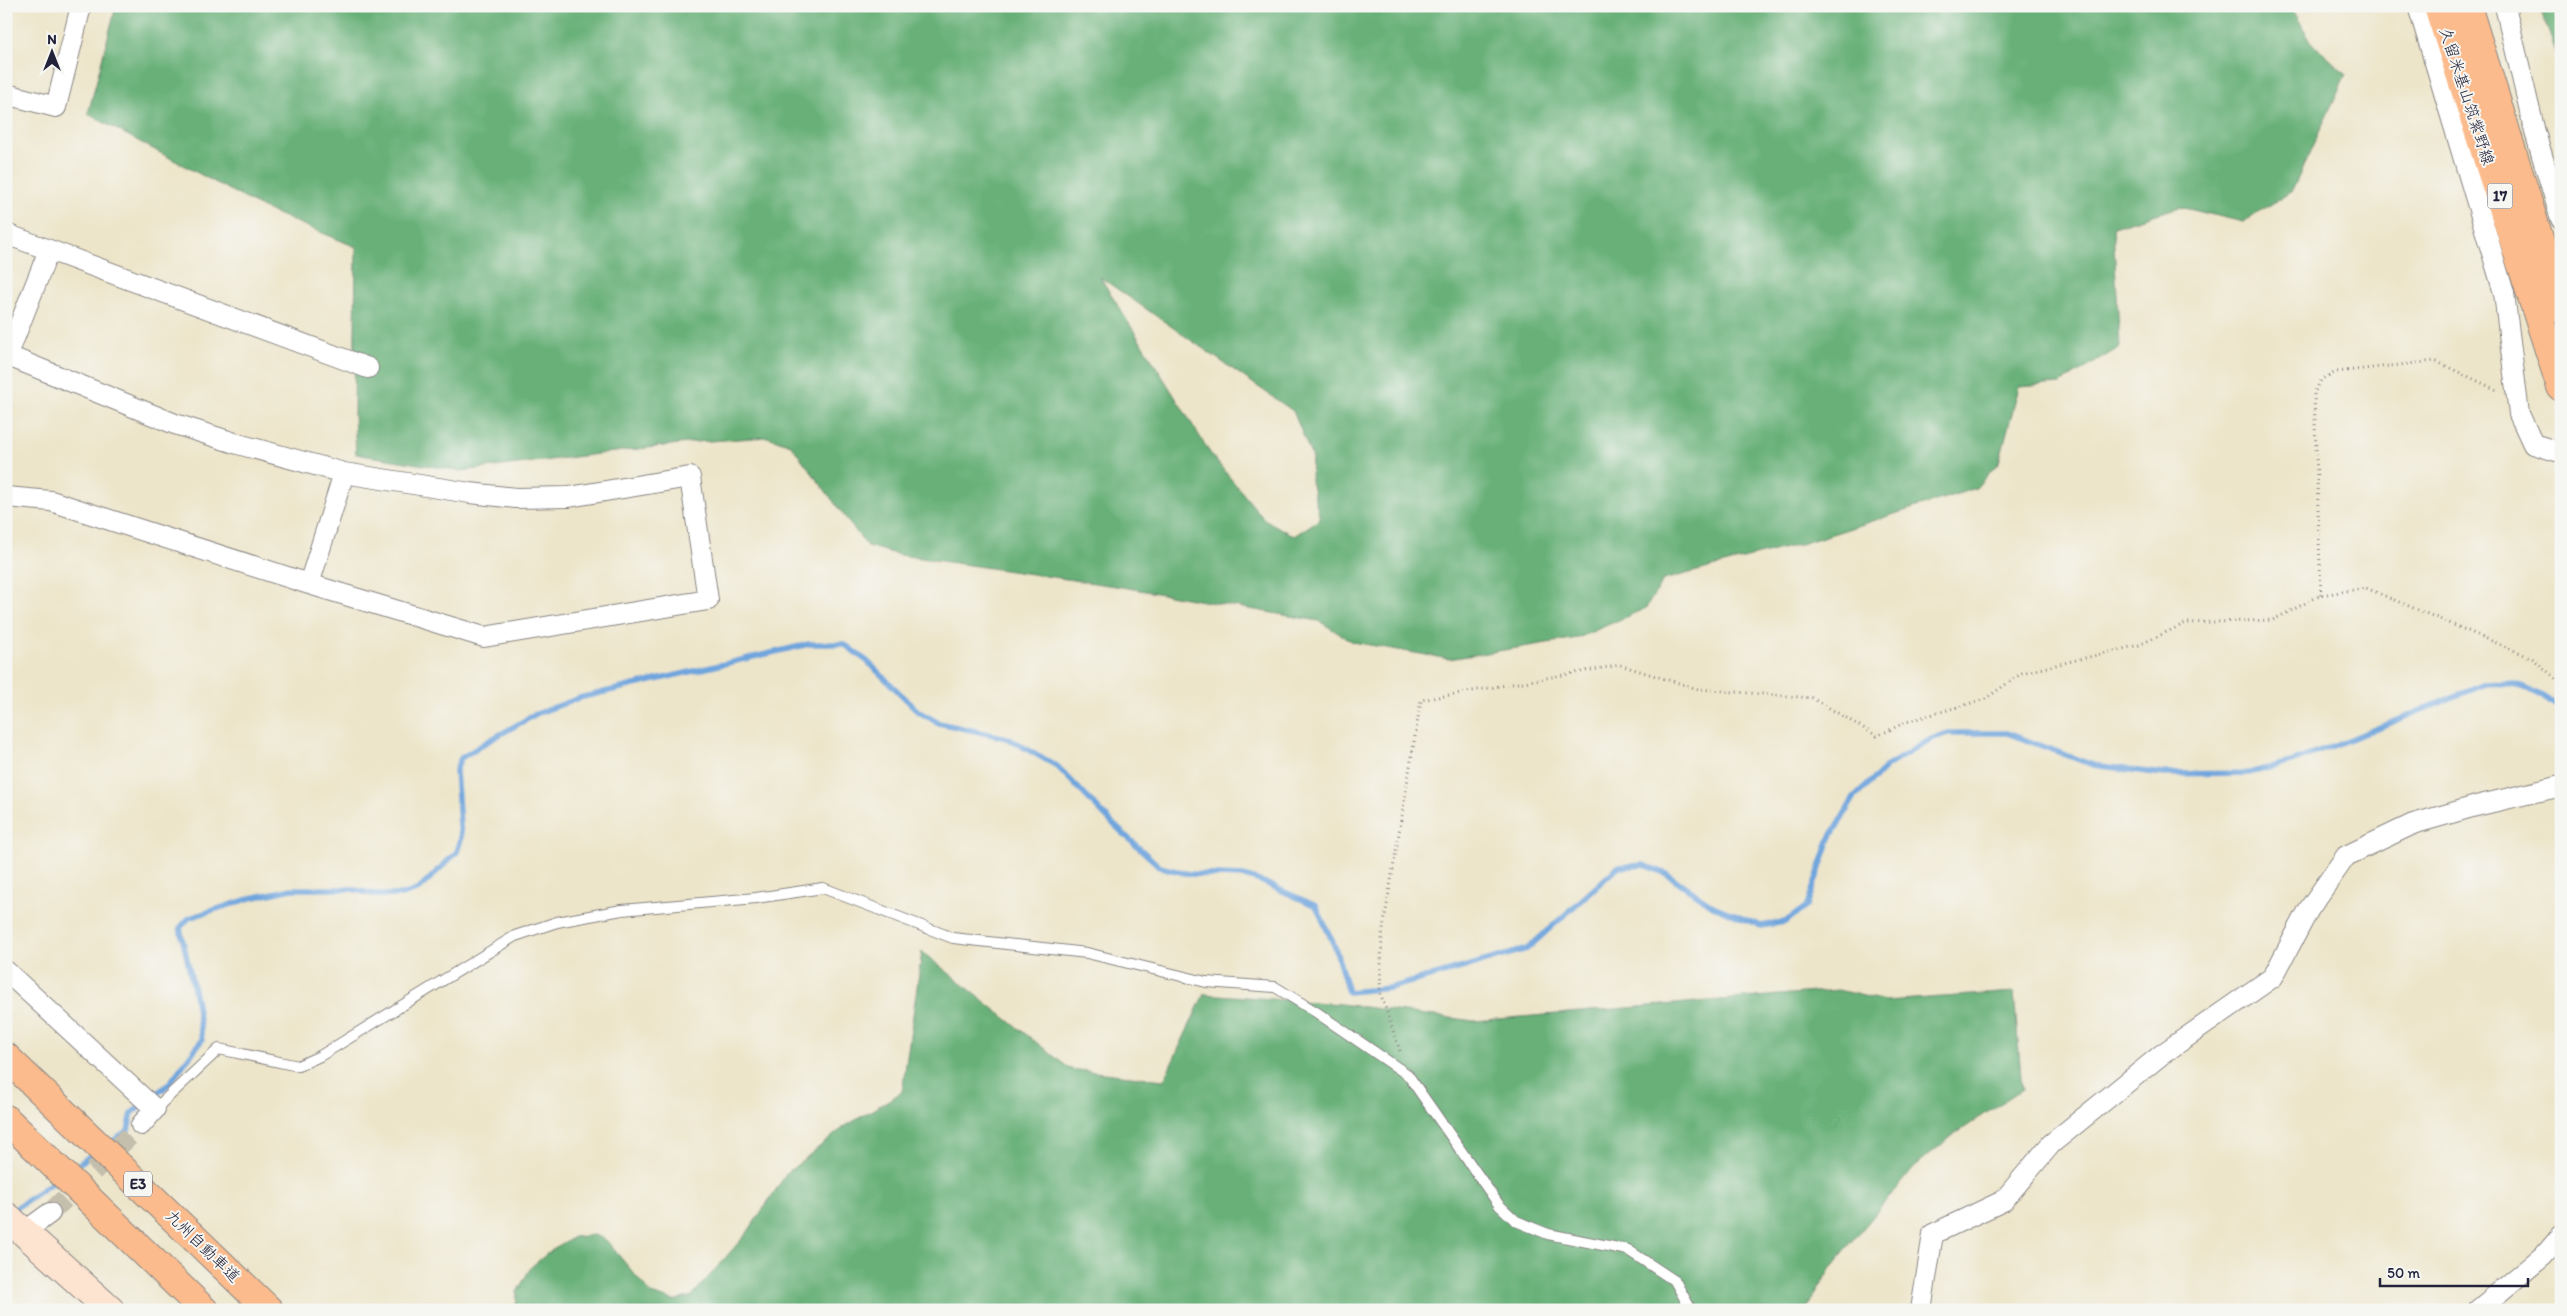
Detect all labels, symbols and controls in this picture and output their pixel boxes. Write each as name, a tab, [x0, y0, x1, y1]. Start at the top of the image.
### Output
street label: 久留米基山筑紫野線	[2436, 25, 2498, 167]
north arrow	[28, 28, 78, 78]
text: N	[47, 31, 57, 48]
road number: 17	[2488, 184, 2512, 208]
road number: E3	[124, 1172, 152, 1196]
street label: 九州自動車道	[162, 1206, 244, 1286]
scale bar	[2380, 1256, 2527, 1288]
text: 50 m	[2387, 1264, 2420, 1282]

